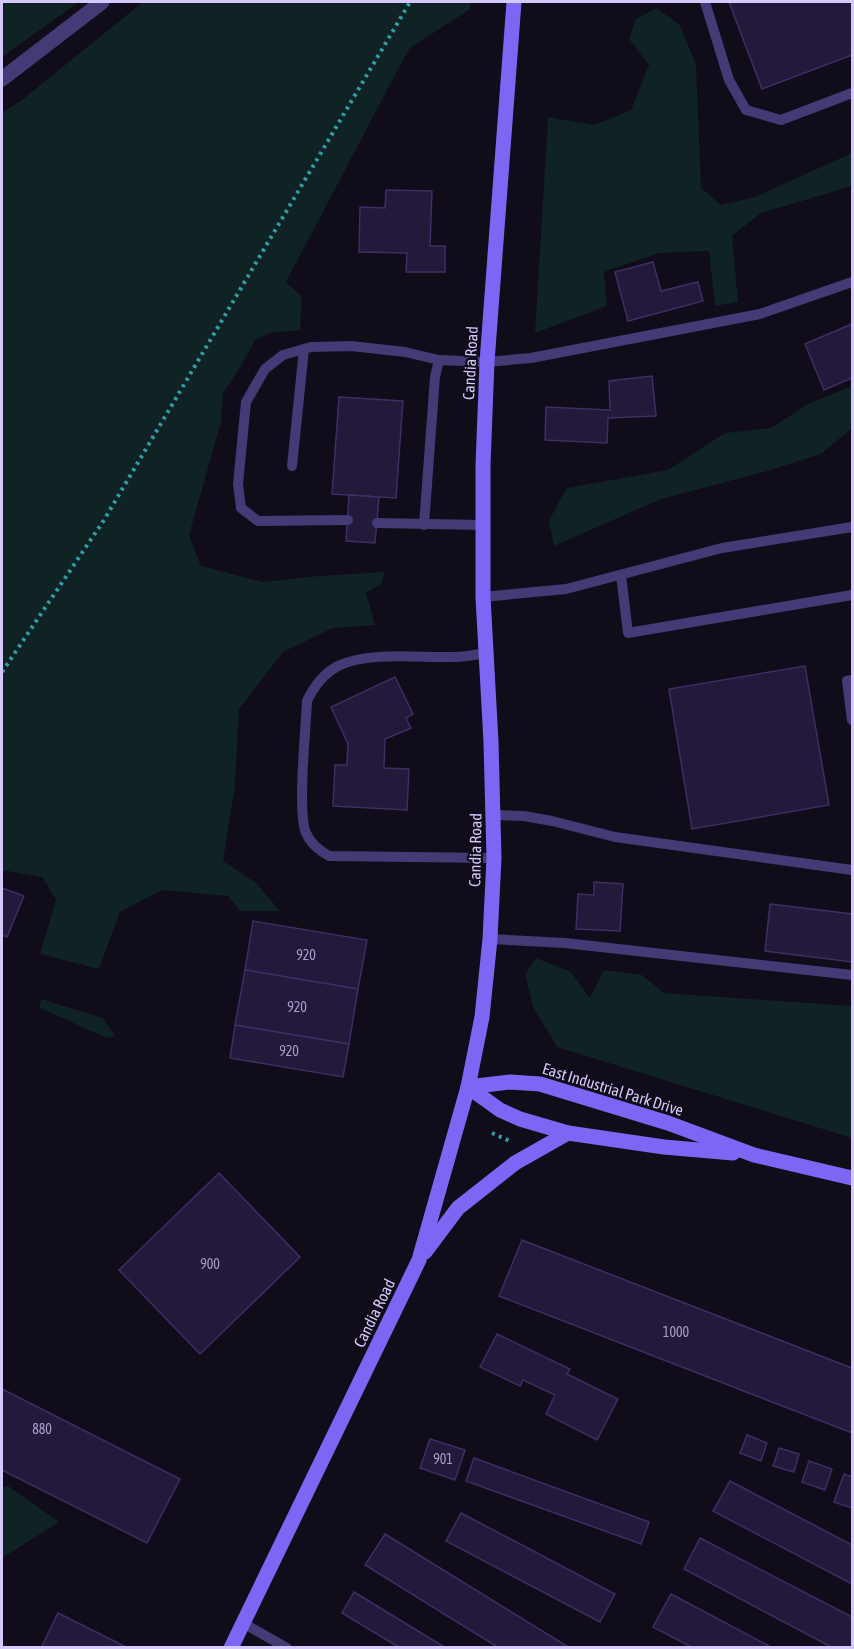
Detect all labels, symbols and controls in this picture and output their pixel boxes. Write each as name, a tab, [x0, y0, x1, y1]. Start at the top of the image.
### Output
street label: Candia Road	[459, 326, 481, 400]
street label: Candia Road	[465, 813, 485, 887]
house number: 920	[296, 947, 316, 963]
house number: 920	[287, 999, 307, 1015]
house number: 920	[279, 1043, 299, 1059]
street label: East Industrial Park Drive	[540, 1059, 686, 1119]
house number: 900	[200, 1256, 220, 1272]
street label: Candia Road	[350, 1276, 398, 1350]
house number: 1000	[663, 1324, 690, 1340]
house number: 880	[32, 1421, 52, 1437]
house number: 901	[433, 1451, 453, 1467]

